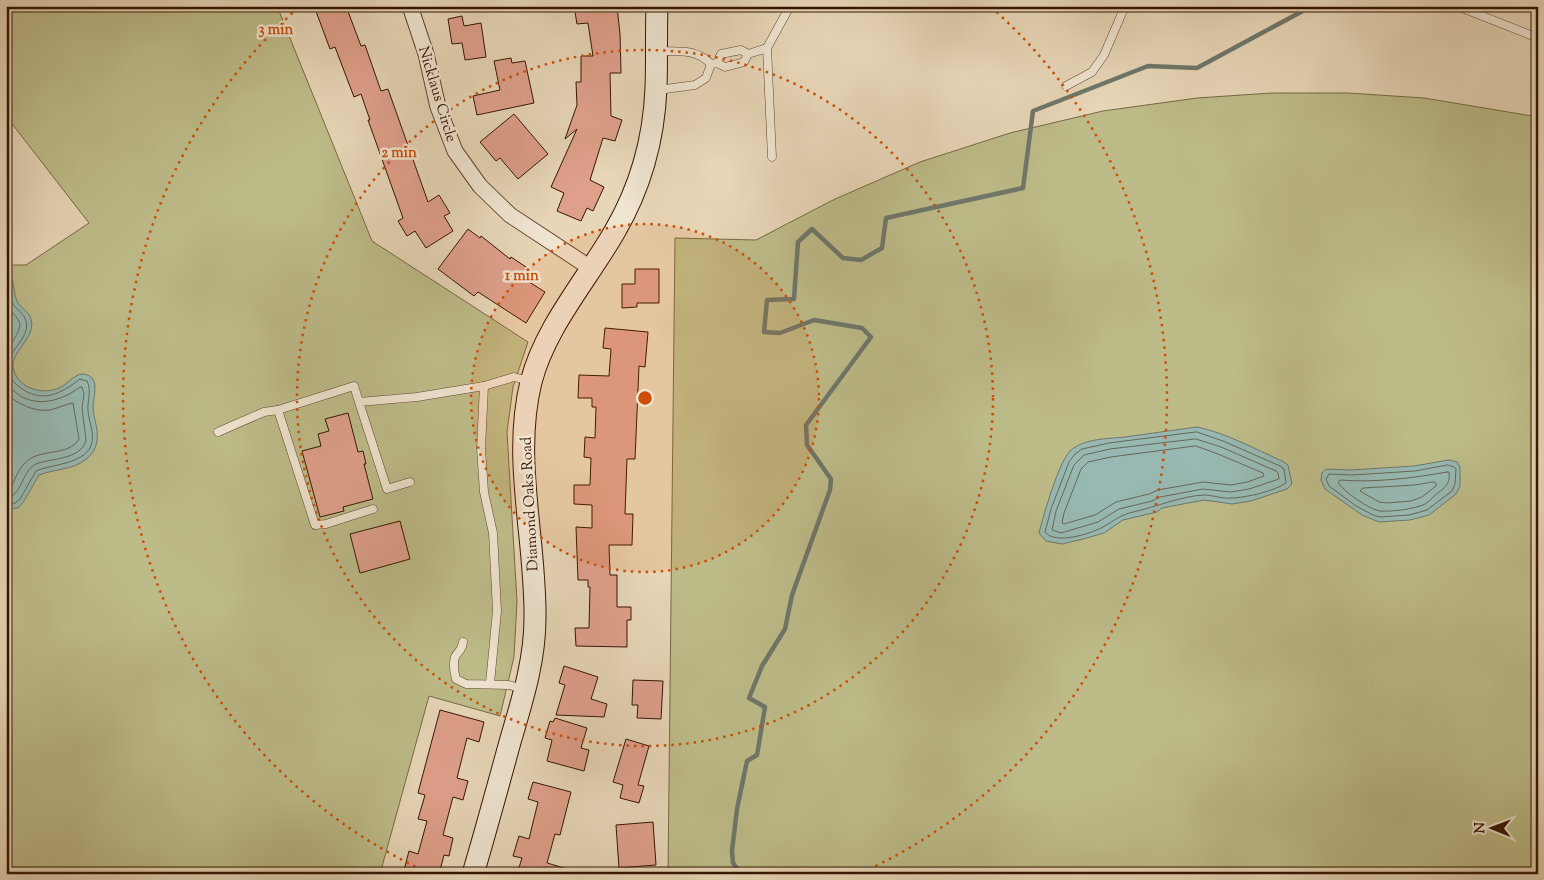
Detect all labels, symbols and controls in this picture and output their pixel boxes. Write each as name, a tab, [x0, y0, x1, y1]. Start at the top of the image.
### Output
text: 3 min	[259, 20, 294, 41]
street label: Nicklaus Circle	[412, 44, 461, 145]
text: 2 min	[381, 143, 417, 164]
text: 1 min	[505, 266, 539, 287]
centre of rings	[636, 389, 654, 407]
street label: Diamond Oaks Road	[516, 436, 545, 572]
north arrow	[1466, 802, 1516, 852]
text: N	[1471, 822, 1491, 834]

